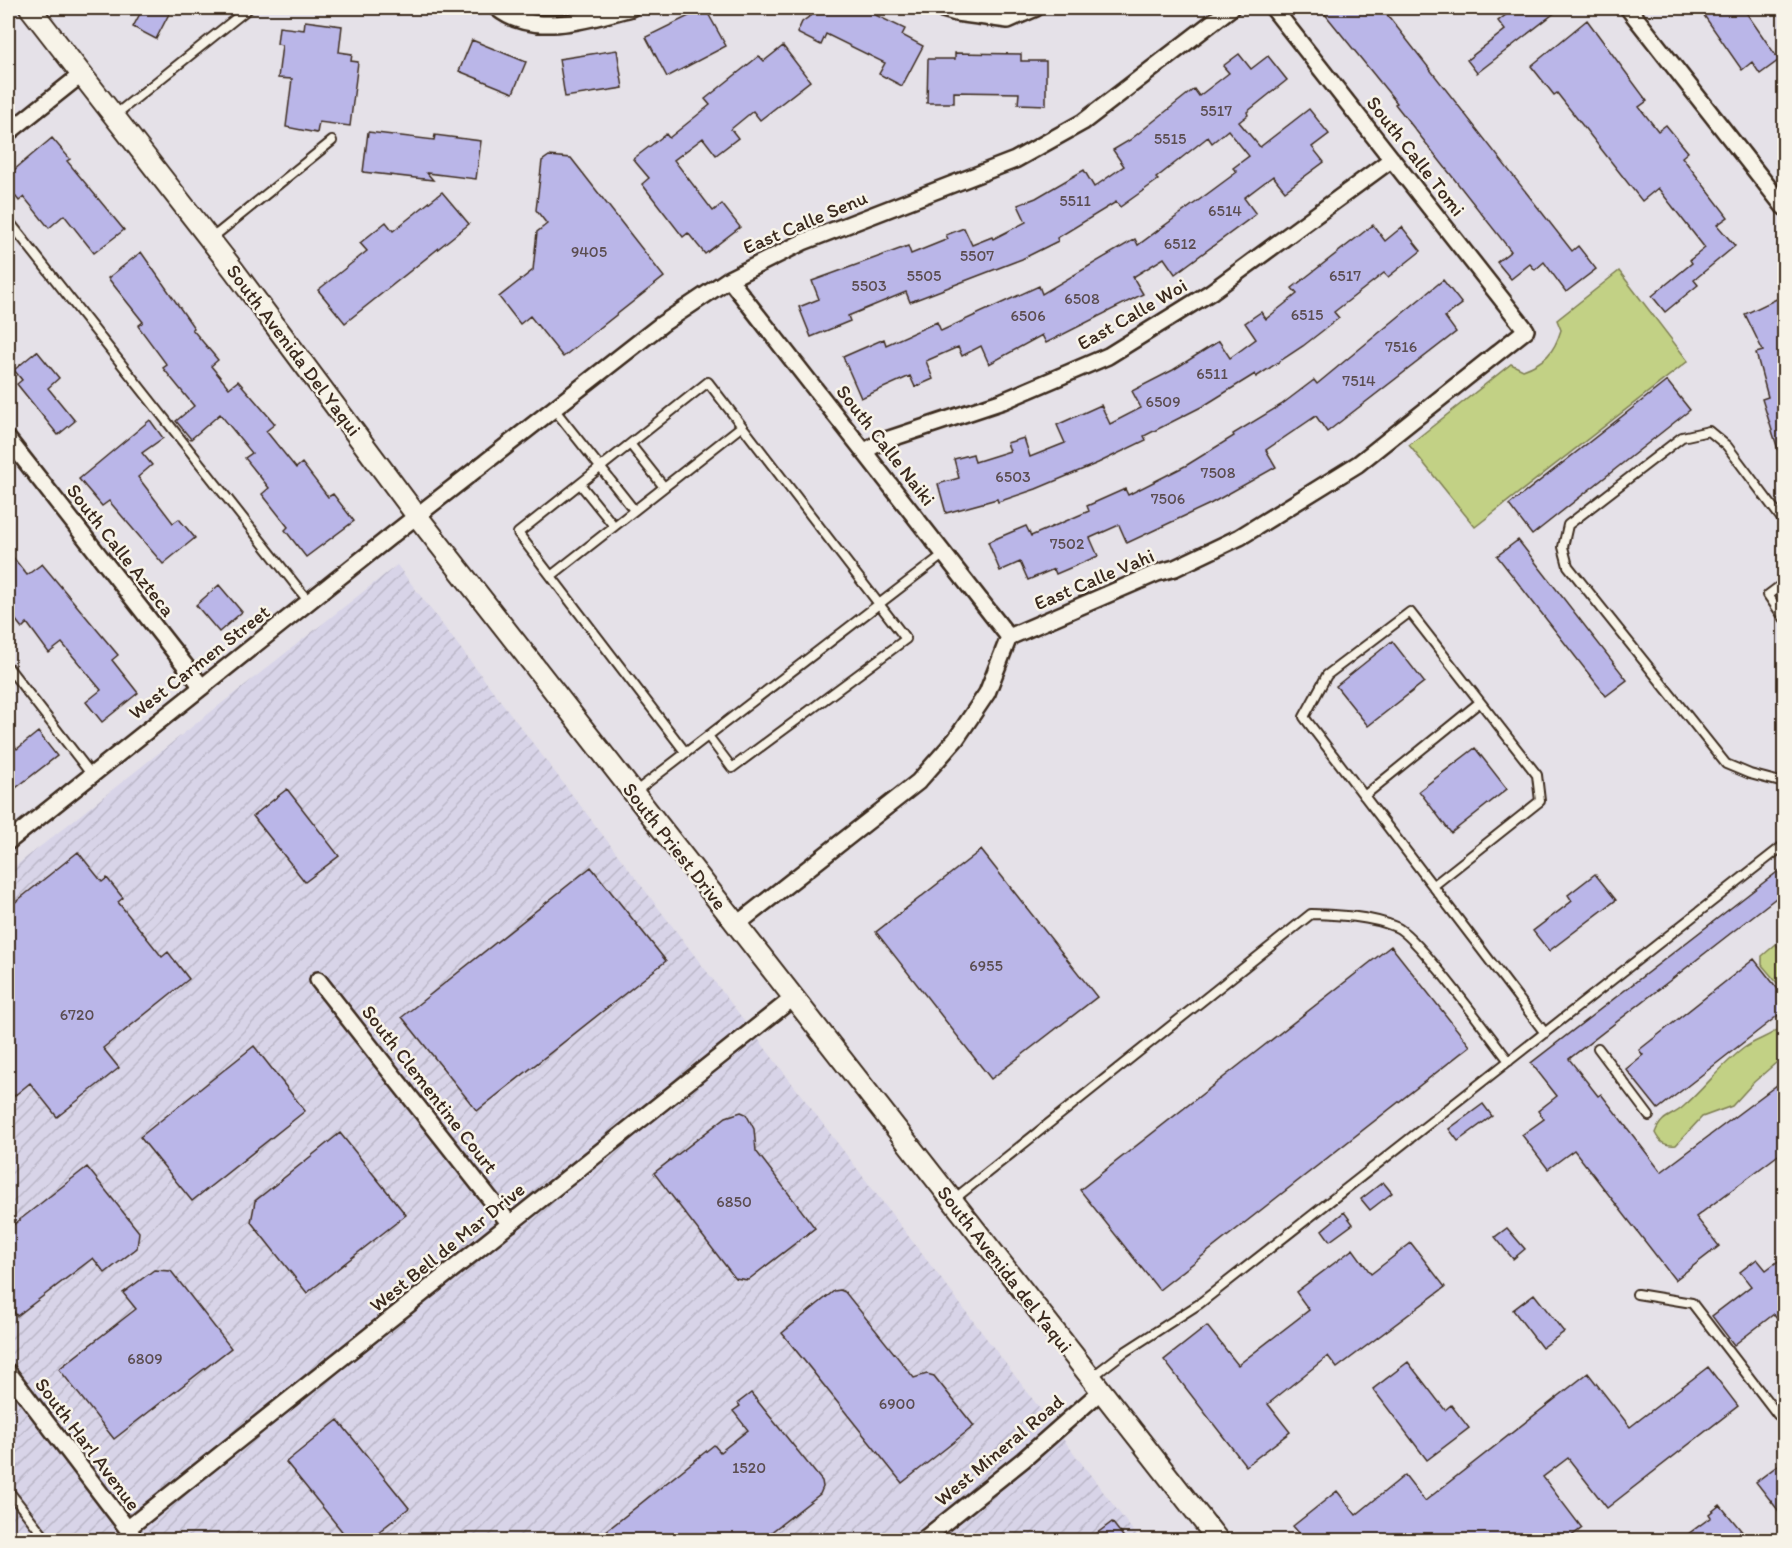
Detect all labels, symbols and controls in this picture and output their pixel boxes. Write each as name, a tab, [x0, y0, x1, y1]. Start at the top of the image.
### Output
street label: South Calle Tomi	[1362, 91, 1470, 221]
house number: 5517	[1200, 101, 1232, 120]
house number: 5515	[1154, 129, 1186, 148]
street label: East Calle Senu	[739, 185, 871, 259]
house number: 5511	[1059, 191, 1091, 210]
house number: 6514	[1208, 201, 1242, 220]
house number: 6512	[1164, 234, 1197, 253]
house number: 9405	[571, 242, 607, 261]
house number: 5507	[960, 246, 994, 265]
street label: South Avenida Del Yaqui	[222, 259, 366, 441]
house number: 5505	[906, 266, 942, 285]
house number: 6517	[1329, 266, 1361, 285]
street label: East Calle Woi	[1073, 273, 1191, 355]
house number: 5503	[851, 276, 887, 295]
house number: 6508	[1064, 289, 1100, 308]
house number: 6515	[1291, 305, 1323, 324]
house number: 6506	[1010, 306, 1046, 325]
house number: 7516	[1385, 337, 1417, 356]
house number: 6511	[1196, 364, 1228, 383]
house number: 7514	[1342, 371, 1376, 390]
street label: South Calle Naiki	[831, 380, 941, 510]
house number: 6509	[1145, 392, 1181, 411]
house number: 7508	[1201, 463, 1236, 482]
house number: 6503	[995, 467, 1031, 486]
street label: South Calle Azteca	[62, 479, 181, 622]
house number: 7506	[1151, 489, 1185, 508]
house number: 7502	[1050, 534, 1085, 553]
street label: East Calle Vahi	[1030, 543, 1158, 615]
street label: West Carmen Street	[124, 599, 275, 725]
street label: South Priest Drive	[618, 778, 732, 914]
house number: 6955	[969, 956, 1003, 975]
street label: South Clementine Court	[357, 1000, 503, 1178]
house number: 6720	[60, 1005, 94, 1024]
street label: West Bell de Mar Drive	[365, 1177, 529, 1317]
street label: South Avenida del Yaqui	[932, 1181, 1078, 1357]
house number: 6850	[716, 1192, 752, 1211]
house number: 6809	[127, 1349, 163, 1368]
street label: South Harl Avenue	[30, 1373, 146, 1515]
street label: West Mineral Road	[930, 1389, 1069, 1511]
house number: 6900	[879, 1394, 915, 1413]
house number: 1520	[732, 1458, 766, 1477]

